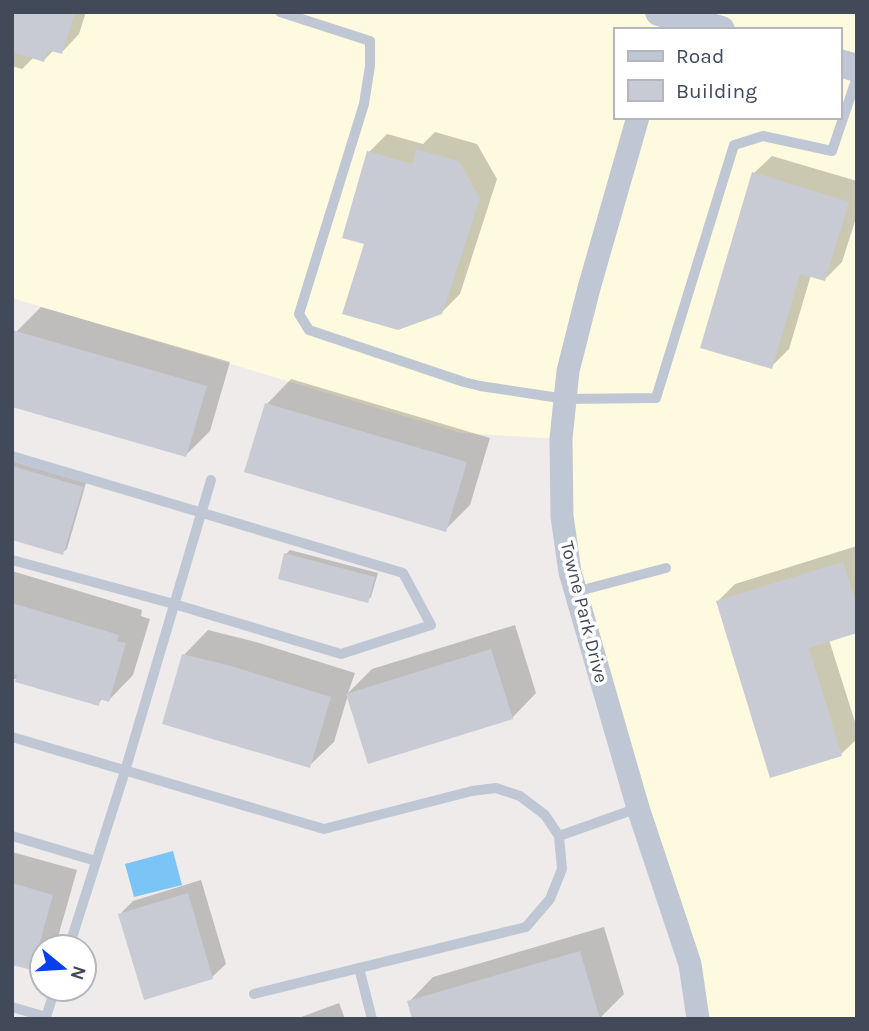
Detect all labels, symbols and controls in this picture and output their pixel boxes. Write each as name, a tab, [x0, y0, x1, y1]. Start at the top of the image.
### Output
legend	[614, 28, 841, 119]
text: Road	[676, 44, 724, 68]
text: Building	[676, 79, 757, 103]
street label: Towne Park Drive	[556, 539, 612, 685]
north arrow	[28, 933, 98, 1003]
text: N	[66, 963, 91, 983]

